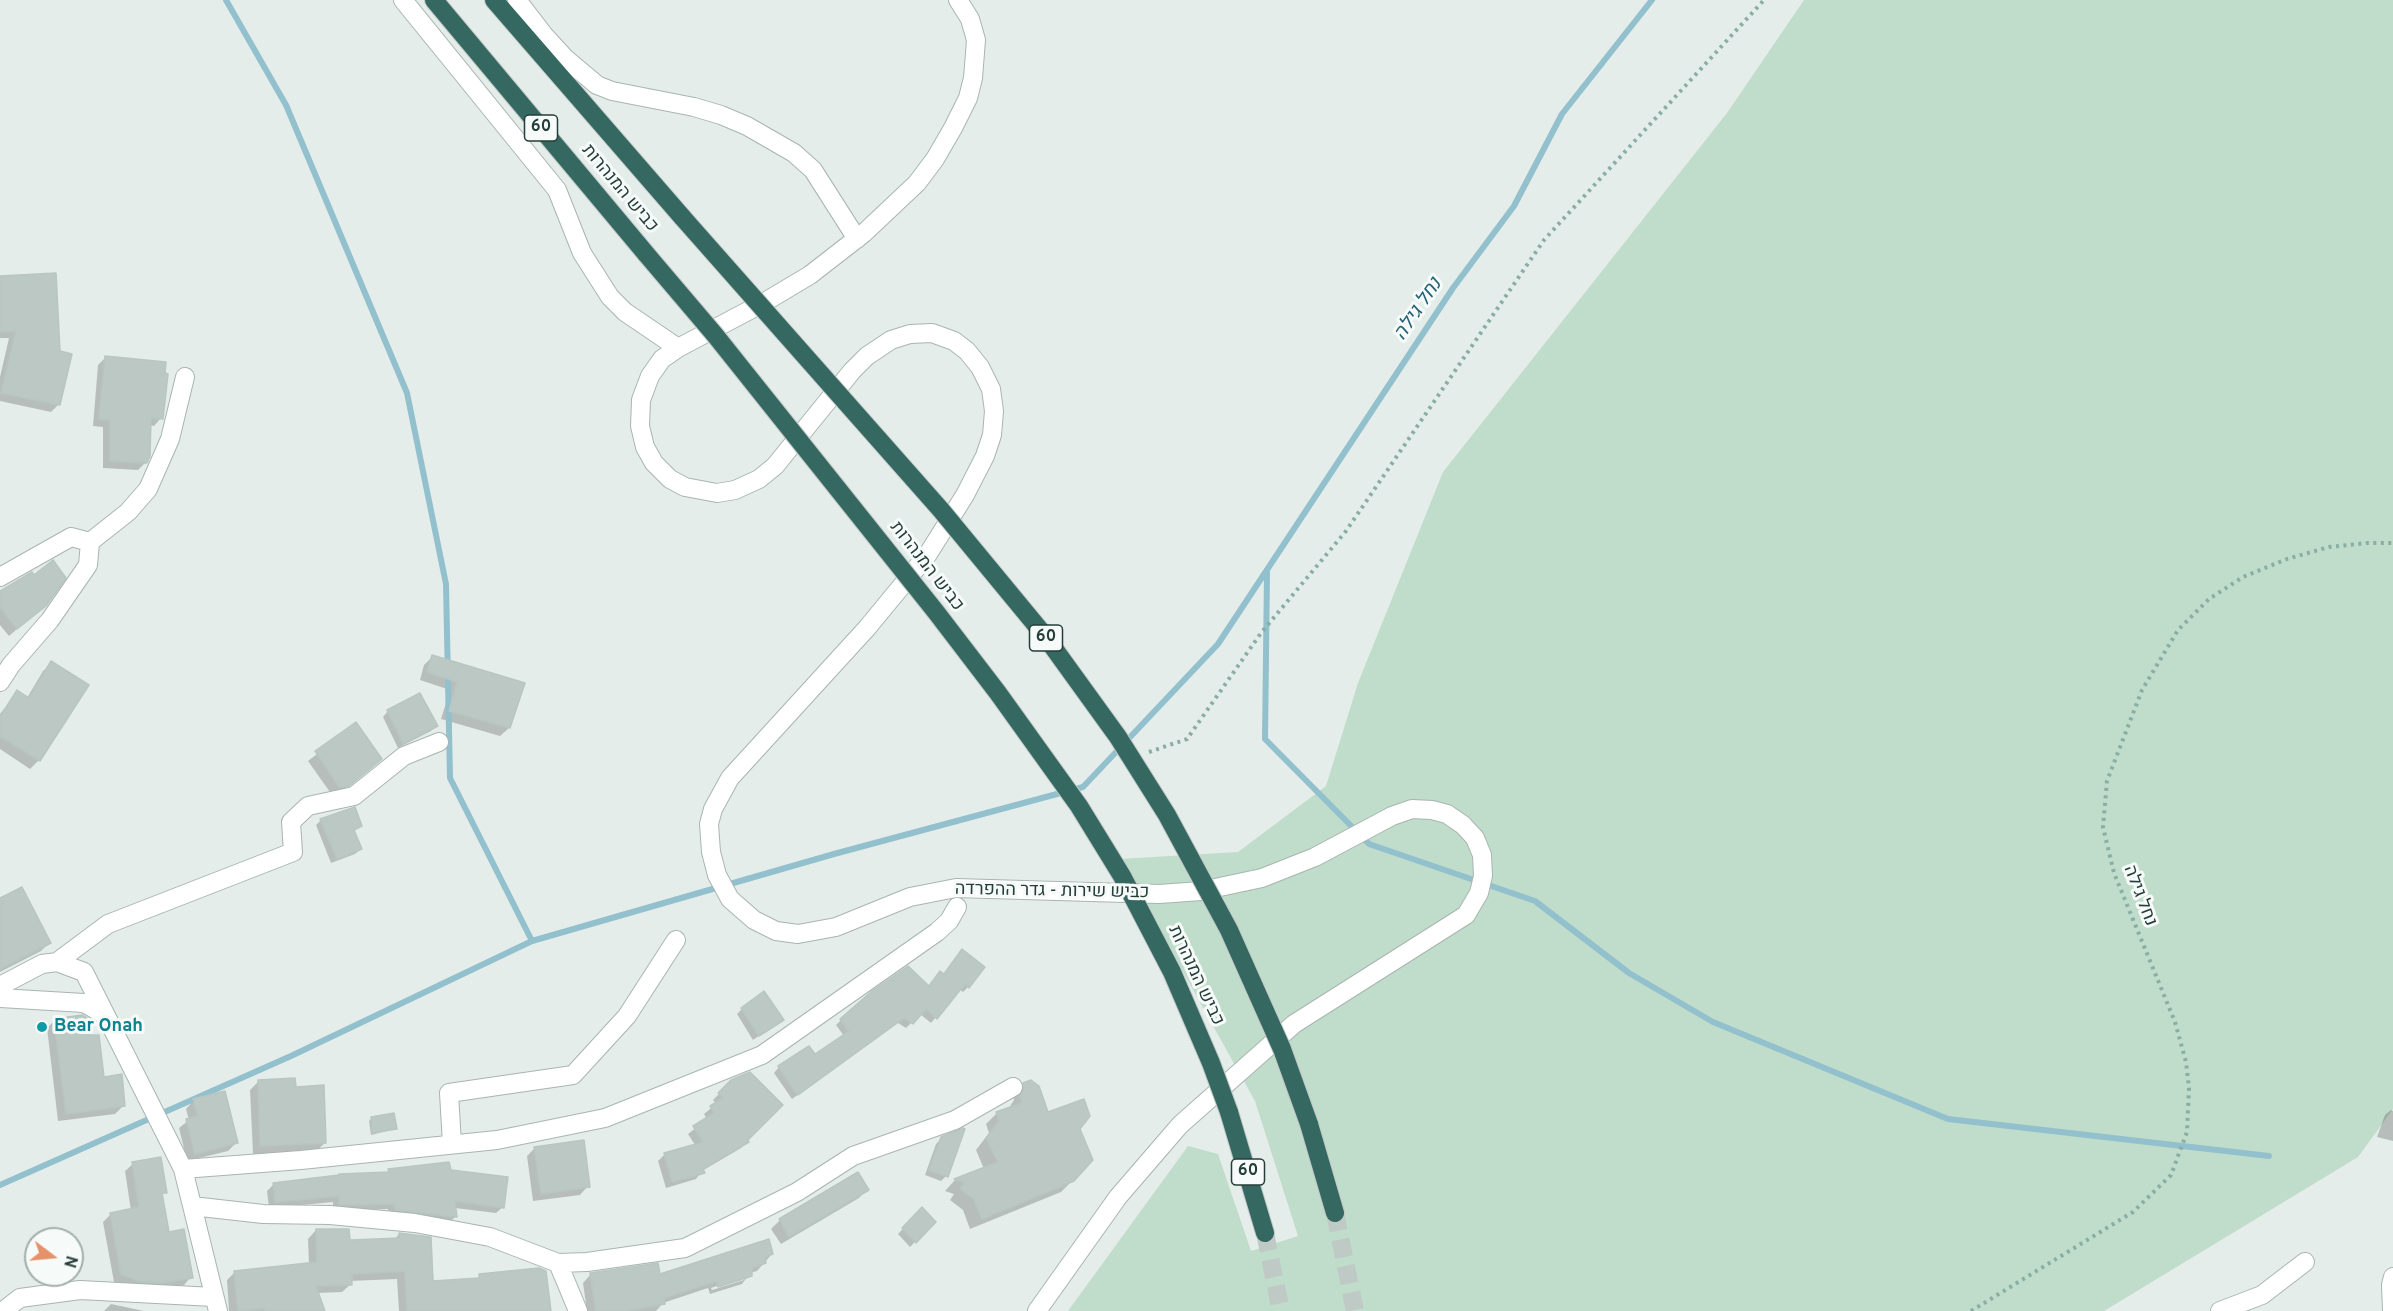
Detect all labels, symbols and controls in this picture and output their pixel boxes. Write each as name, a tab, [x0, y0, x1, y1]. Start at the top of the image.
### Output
road number: 60	[524, 115, 558, 141]
street label: כביש המנהרות	[576, 141, 662, 237]
water label: נחל גילה	[1389, 274, 1449, 346]
street label: כביש המנהרות	[884, 518, 968, 616]
road number: 60	[1030, 625, 1062, 651]
street label: נחל גילה	[2118, 863, 2160, 929]
street label: כביש שירות - גדר ההפרדה	[955, 880, 1149, 904]
street label: כביש המנהרות	[1162, 923, 1228, 1029]
place label: Bear Onah	[54, 1016, 143, 1038]
marker: Bear Onah	[35, 1020, 49, 1034]
road number: 60	[1232, 1159, 1264, 1185]
north arrow	[24, 1227, 84, 1287]
text: N	[58, 1253, 81, 1270]

